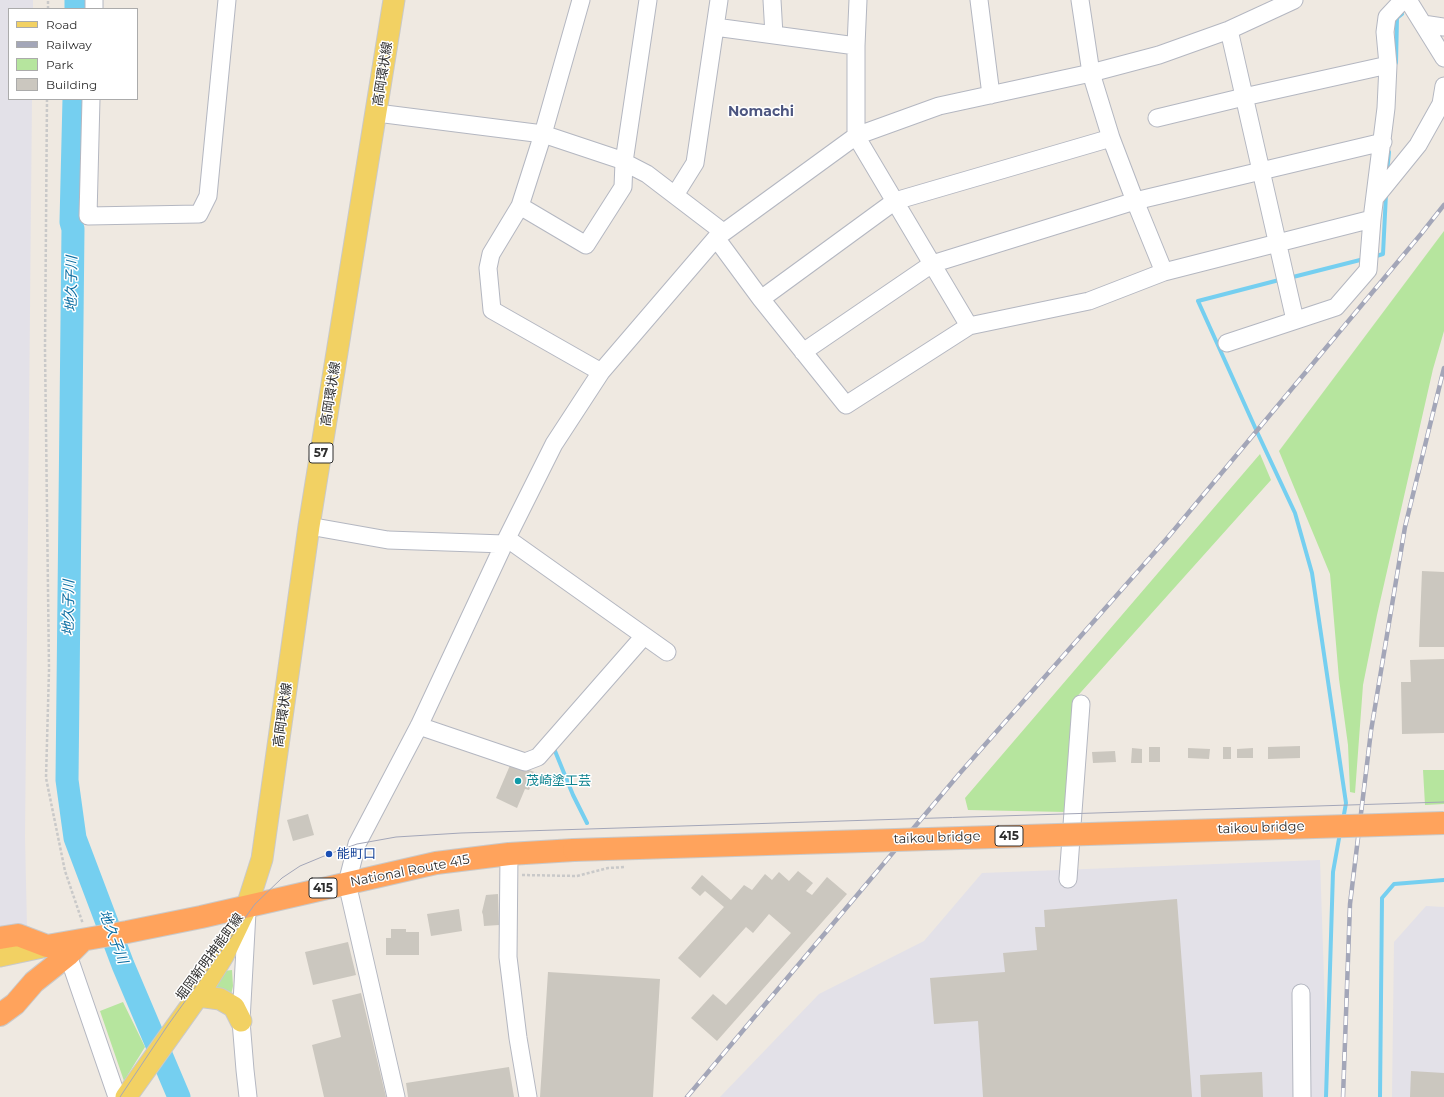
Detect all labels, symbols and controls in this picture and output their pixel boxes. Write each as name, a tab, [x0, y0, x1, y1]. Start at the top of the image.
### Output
legend	[8, 8, 138, 100]
text: Road	[46, 17, 77, 32]
text: Railway	[46, 37, 92, 52]
street label: 高岡環状線	[370, 41, 396, 107]
text: Park	[46, 57, 73, 72]
text: Building	[46, 77, 97, 92]
district label: Nomachi	[728, 104, 794, 120]
water label: 地久子川	[63, 256, 81, 312]
street label: 高岡環状線	[318, 361, 344, 427]
road number: 57	[309, 443, 333, 463]
water label: 地久子川	[60, 580, 78, 636]
street label: 高岡環状線	[271, 682, 295, 748]
place label: 茂崎塗工芸	[526, 773, 591, 789]
marker: 茂崎塗工芸	[513, 776, 523, 786]
street label: taikou bridge	[1217, 819, 1305, 837]
road number: 415	[995, 826, 1023, 846]
street label: taikou bridge	[893, 829, 981, 847]
place label: 能町口	[337, 846, 376, 862]
marker: 能町口	[324, 849, 334, 859]
street label: National Route 415	[349, 852, 471, 890]
road number: 415	[309, 878, 337, 898]
water label: 地久子川	[95, 908, 131, 966]
street label: 堀岡新明神能町線	[173, 910, 247, 1004]

